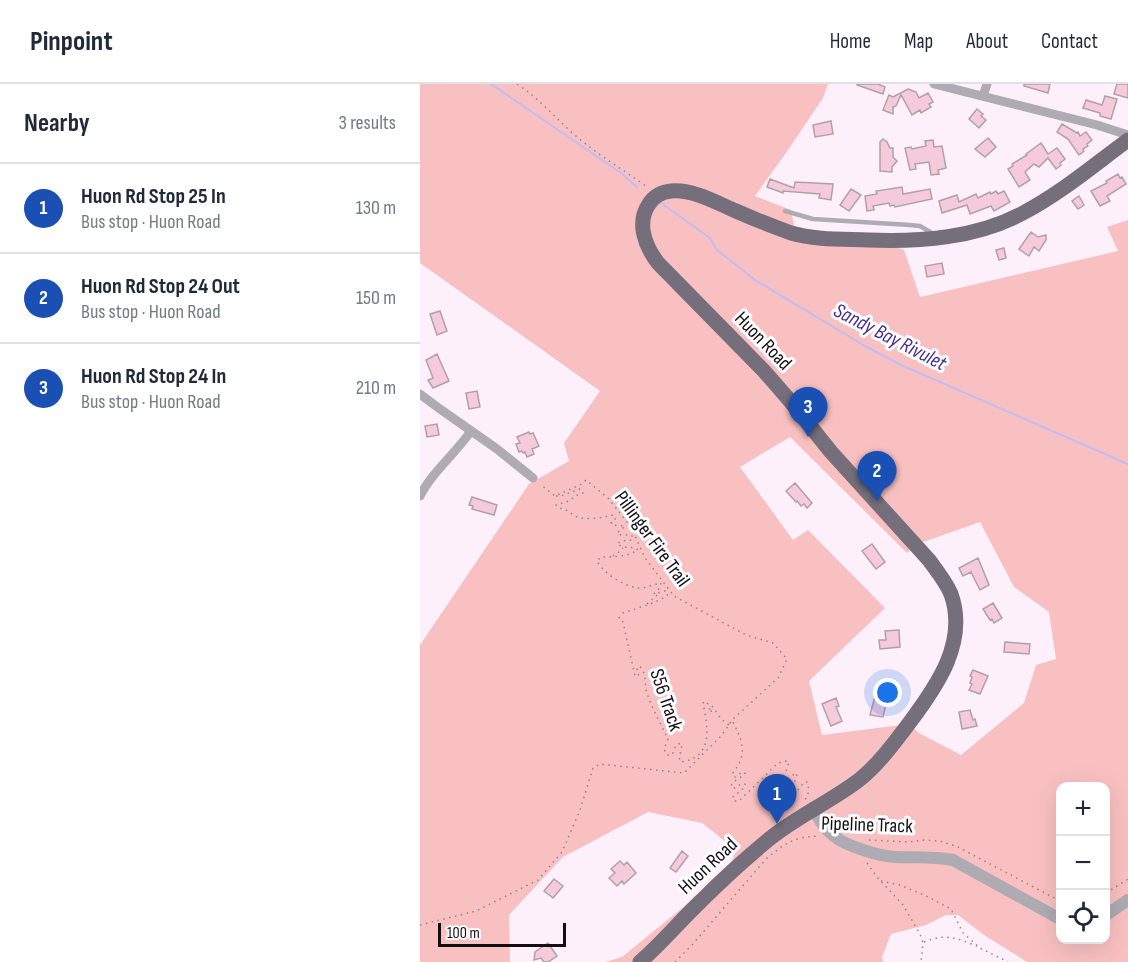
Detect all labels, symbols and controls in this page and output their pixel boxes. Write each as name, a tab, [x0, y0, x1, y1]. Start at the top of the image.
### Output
text: Pinpoint	[30, 25, 113, 58]
text: Home	[830, 29, 871, 54]
text: Map	[904, 29, 933, 54]
text: About	[966, 29, 1008, 54]
text: Contact	[1041, 29, 1098, 54]
text: Nearby	[24, 108, 90, 139]
text: 3 results	[339, 111, 396, 135]
text: Huon Rd Stop 25 In	[81, 183, 226, 210]
text: 1	[40, 196, 47, 220]
text: 130 m	[356, 196, 396, 220]
text: Bus stop · Huon Road	[81, 210, 221, 234]
text: Huon Rd Stop 24 Out	[81, 273, 240, 300]
text: 2	[39, 286, 48, 310]
text: 150 m	[356, 286, 396, 310]
water label: Sandy Bay Rivulet	[830, 298, 951, 376]
text: Bus stop · Huon Road	[81, 300, 221, 324]
street label: Huon Road	[729, 307, 797, 375]
text: Huon Rd Stop 24 In	[81, 363, 226, 390]
text: 3	[39, 376, 48, 400]
text: 210 m	[356, 376, 396, 400]
pin: 3	[788, 388, 828, 437]
text: Bus stop · Huon Road	[81, 390, 221, 414]
pin: 2	[858, 452, 896, 501]
street label: Pillinger Fire Trail	[609, 486, 695, 592]
street label: S56 Track	[644, 666, 688, 734]
your location	[873, 678, 902, 707]
pin: 1	[758, 774, 796, 824]
map controls	[1056, 782, 1110, 944]
button: +	[1056, 782, 1110, 836]
street label: Pipeline Track	[821, 811, 914, 839]
street label: Huon Road	[674, 833, 742, 899]
button: −	[1056, 836, 1110, 890]
button: locate	[1056, 890, 1110, 944]
scale bar	[438, 920, 566, 948]
text: 100 m	[447, 924, 480, 943]

